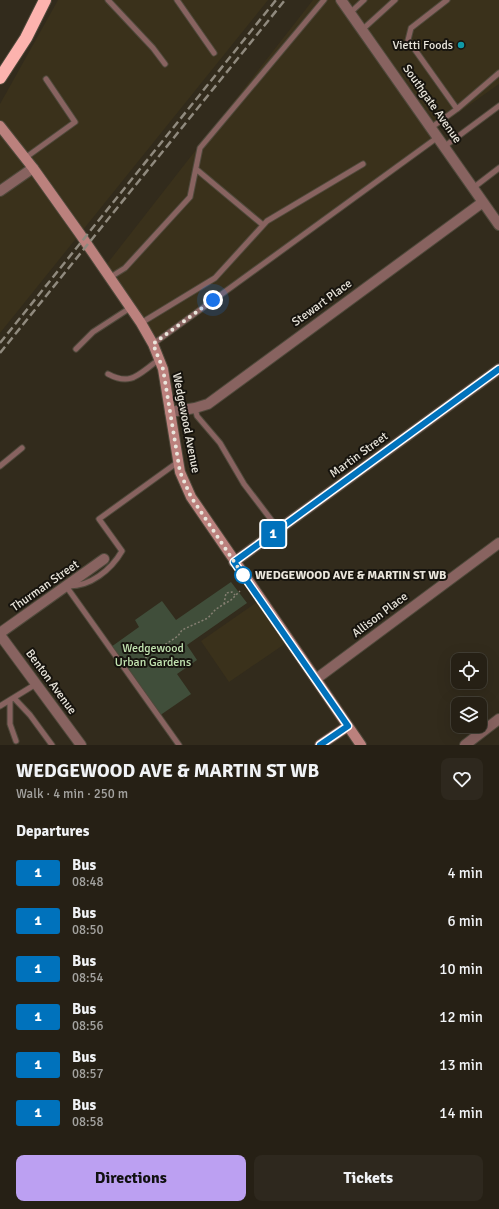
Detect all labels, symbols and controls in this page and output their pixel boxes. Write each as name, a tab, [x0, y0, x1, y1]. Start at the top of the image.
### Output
place label: Vietti Foods	[392, 38, 453, 53]
marker: Vietti Foods	[456, 40, 466, 50]
street label: Southgate Avenue	[399, 62, 465, 146]
street label: Stewart Place	[289, 276, 355, 330]
your location	[203, 290, 223, 310]
street label: Wedgewood Avenue	[169, 372, 203, 474]
street label: Martin Street	[327, 429, 391, 481]
line badge: 1	[260, 521, 286, 547]
text: 1	[269, 525, 277, 542]
street label: Thurman Street	[8, 557, 82, 615]
marker: WEDGEWOOD AVE & MARTIN ST WB	[234, 566, 252, 584]
place label: WEDGEWOOD AVE & MARTIN ST WB	[255, 568, 446, 583]
street label: Allison Place	[349, 589, 411, 641]
park label: Wedgewood Urban Gardens	[115, 641, 191, 670]
street label: Benton Avenue	[22, 646, 80, 718]
map controls	[451, 653, 487, 733]
button: locate	[451, 653, 487, 689]
button: layers	[451, 697, 487, 733]
button: heart	[441, 758, 483, 800]
text: WEDGEWOOD AVE & MARTIN ST WB	[16, 759, 319, 783]
text: Walk · 4 min · 250 m	[16, 786, 128, 802]
text: Departures	[16, 822, 89, 840]
text: Bus	[72, 856, 96, 874]
text: 1	[34, 864, 42, 881]
text: 4 min	[447, 864, 483, 882]
text: 08:48	[72, 874, 104, 890]
text: Bus	[72, 904, 96, 922]
text: 1	[34, 912, 42, 929]
text: 6 min	[447, 912, 483, 930]
text: 08:50	[72, 922, 104, 938]
text: Bus	[72, 952, 96, 970]
text: 1	[34, 960, 42, 977]
text: 10 min	[439, 960, 483, 978]
text: 08:54	[72, 970, 104, 986]
text: Bus	[72, 1000, 96, 1018]
text: 1	[34, 1008, 42, 1025]
text: 12 min	[439, 1008, 483, 1026]
text: 08:56	[72, 1018, 104, 1034]
text: Bus	[72, 1048, 96, 1066]
text: 1	[34, 1056, 42, 1073]
text: 13 min	[439, 1056, 483, 1074]
text: 08:57	[72, 1066, 104, 1082]
text: Bus	[72, 1096, 96, 1114]
text: 1	[34, 1104, 42, 1121]
text: 14 min	[439, 1104, 483, 1122]
text: 08:58	[72, 1114, 104, 1130]
button: Directions	[16, 1155, 246, 1201]
button: Tickets	[254, 1155, 483, 1201]

